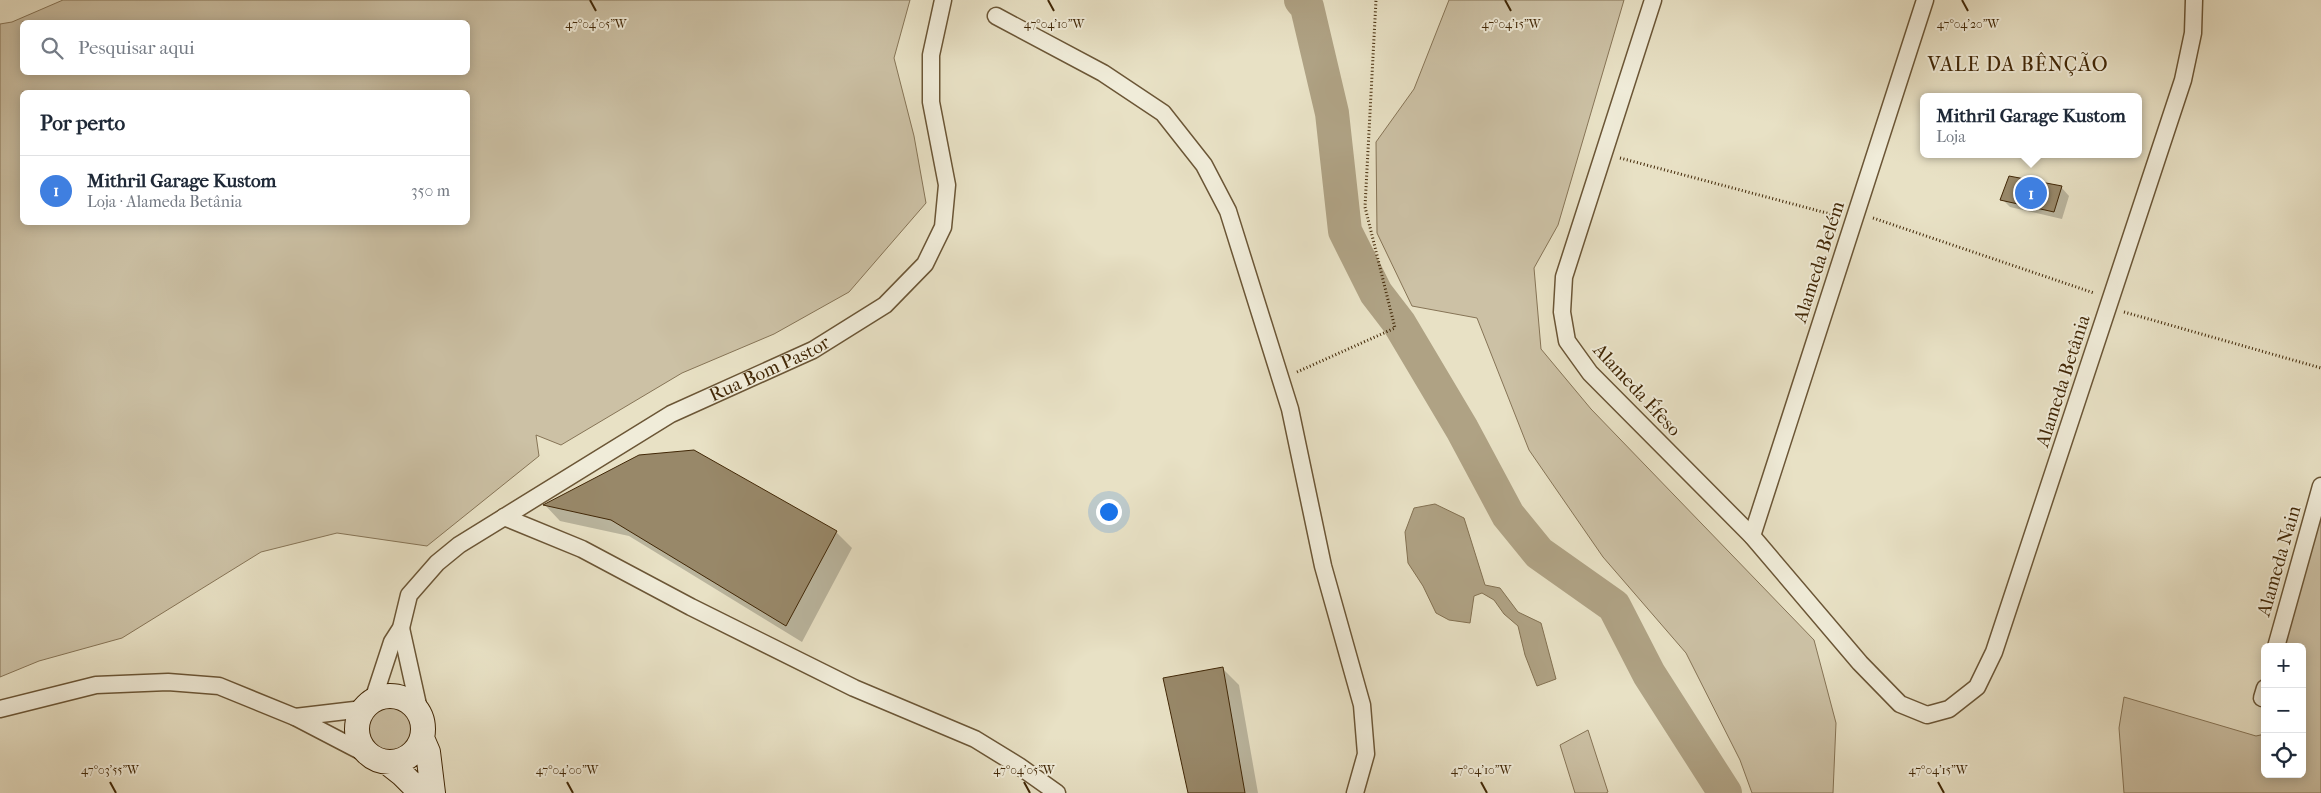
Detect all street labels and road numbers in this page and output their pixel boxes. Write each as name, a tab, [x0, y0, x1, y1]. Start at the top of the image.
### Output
street label: Alameda Belém	[1789, 198, 1849, 327]
street label: Alameda Betânia	[2031, 312, 2095, 451]
street label: Rua Bom Pastor	[706, 331, 835, 406]
street label: Alameda Éfeso	[1588, 338, 1686, 441]
street label: Alameda Nain	[2252, 503, 2305, 620]

